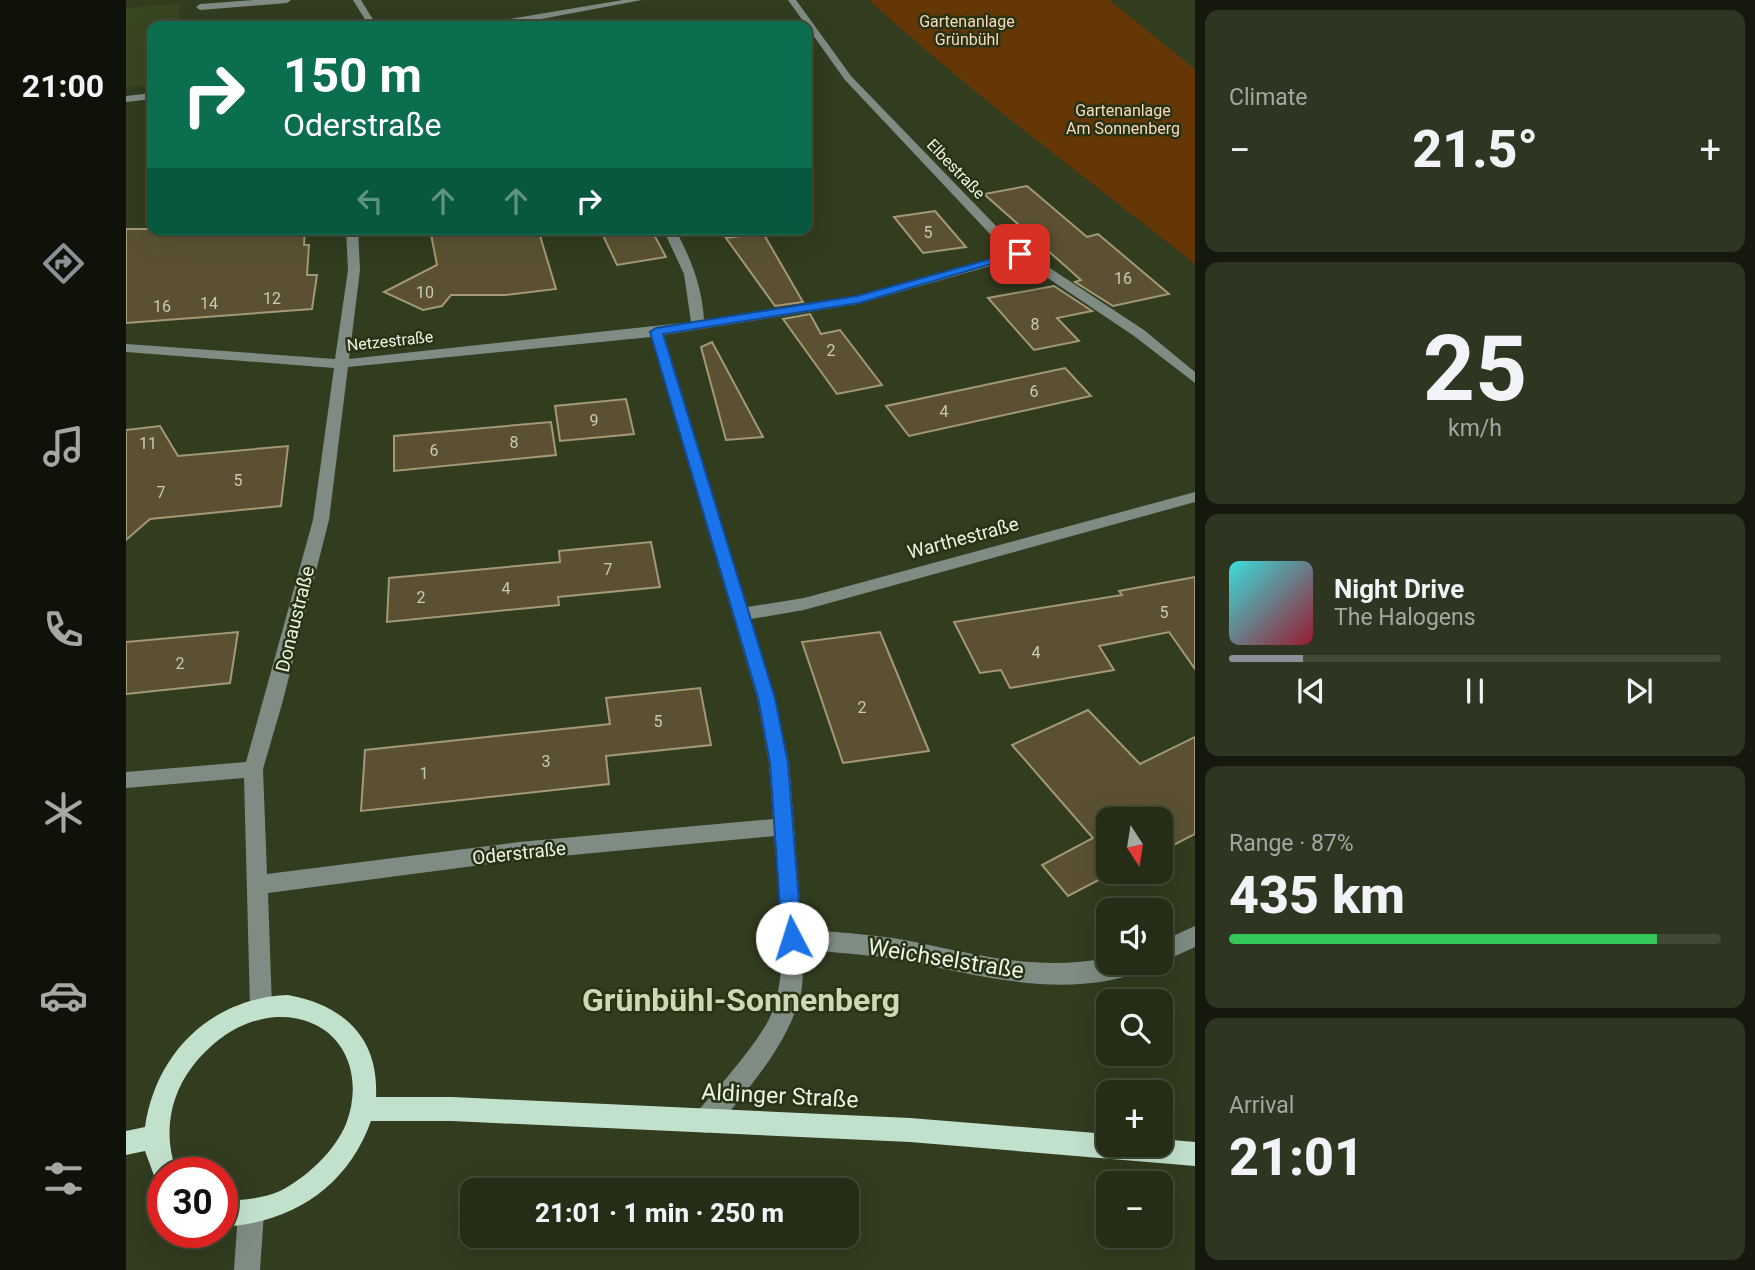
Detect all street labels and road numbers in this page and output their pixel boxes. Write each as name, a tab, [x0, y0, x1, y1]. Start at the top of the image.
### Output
street label: Elbestraße	[923, 135, 989, 203]
street label: Netzestraße	[346, 327, 434, 355]
street label: Warthestraße	[905, 512, 1021, 564]
street label: Donaustraße	[271, 564, 319, 674]
street label: Oderstraße	[471, 837, 567, 869]
street label: Weichselstraße	[866, 933, 1026, 985]
street label: Aldinger Straße	[701, 1078, 859, 1114]

